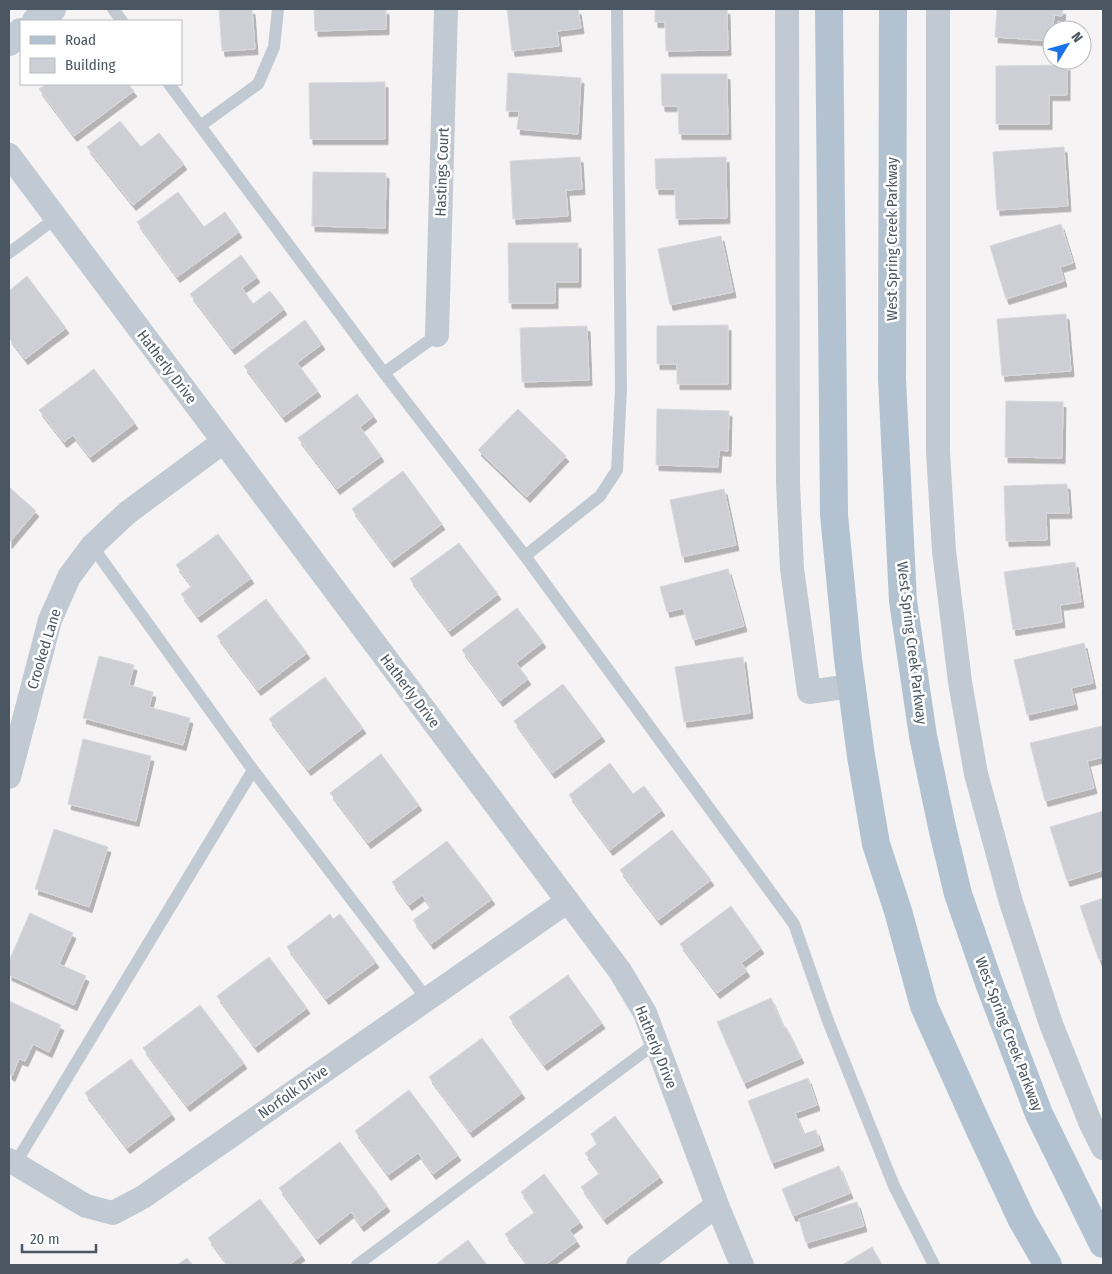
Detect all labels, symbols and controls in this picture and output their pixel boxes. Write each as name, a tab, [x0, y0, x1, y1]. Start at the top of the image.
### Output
legend	[20, 20, 182, 85]
north arrow	[1042, 20, 1092, 70]
text: N	[1068, 29, 1086, 46]
text: Road	[65, 31, 96, 49]
text: Building	[65, 56, 116, 74]
street label: Hastings Court	[431, 127, 453, 217]
street label: West Spring Creek Parkway	[883, 157, 901, 321]
street label: Hatherly Drive	[133, 327, 201, 407]
street label: West Spring Creek Parkway	[893, 561, 931, 726]
street label: Crooked Lane	[23, 607, 65, 691]
street label: Hatherly Drive	[376, 651, 444, 731]
street label: West Spring Creek Parkway	[971, 954, 1047, 1114]
street label: Hatherly Drive	[631, 1003, 681, 1091]
street label: Norfolk Drive	[255, 1061, 331, 1123]
scale bar	[22, 1222, 96, 1254]
text: 20 m	[30, 1230, 60, 1248]

